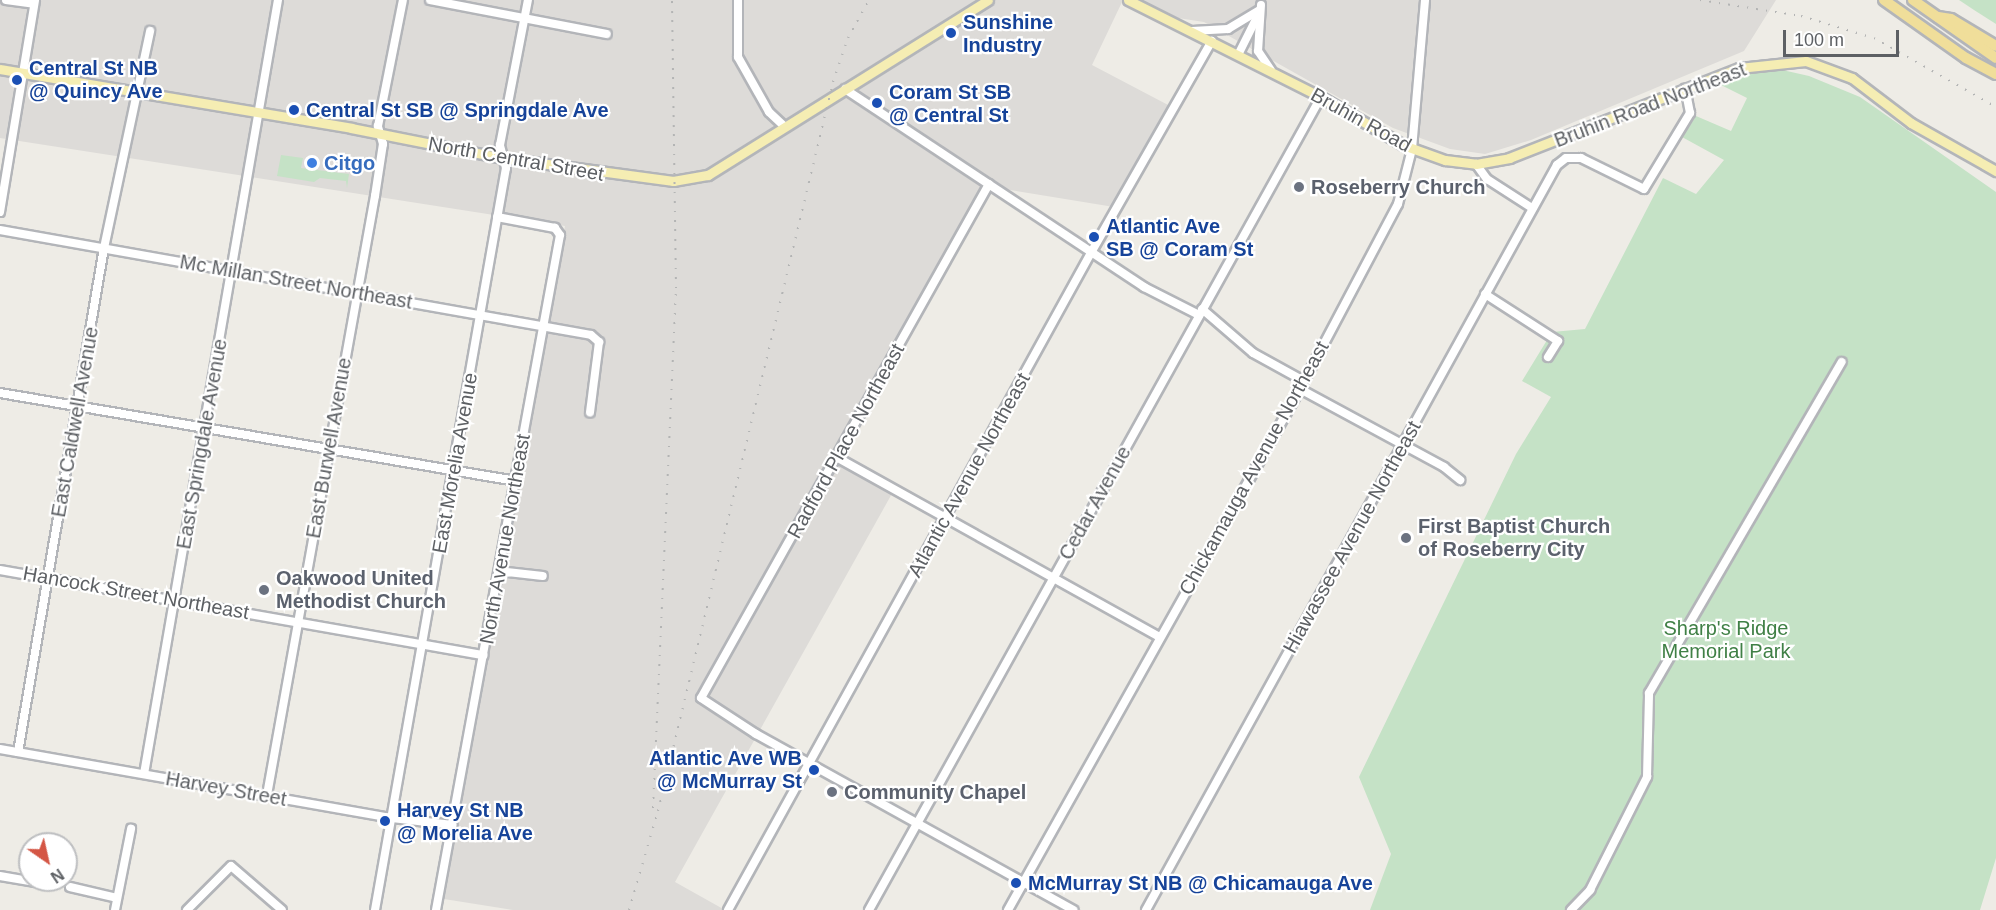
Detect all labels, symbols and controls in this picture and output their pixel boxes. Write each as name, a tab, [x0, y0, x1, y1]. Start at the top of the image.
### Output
place label: Sunshine Industry	[963, 10, 1053, 57]
scale bar	[1786, 18, 1902, 56]
marker: Sunshine Industry	[944, 26, 958, 40]
text: 100 m	[1794, 30, 1844, 50]
place label: Central St NB @ Quincy Ave	[29, 56, 163, 103]
street label: Bruhin Road Northeast	[1551, 57, 1749, 153]
marker: Central St NB @ Quincy Ave	[10, 73, 24, 87]
place label: Coram St SB @ Central St	[889, 80, 1011, 127]
street label: Bruhin Road	[1307, 83, 1415, 157]
marker: Coram St SB @ Central St	[870, 96, 884, 110]
place label: Central St SB @ Springdale Ave	[306, 98, 609, 122]
marker: Central St SB @ Springdale Ave	[287, 103, 301, 117]
street label: North Central Street	[426, 132, 606, 186]
place label: Citgo	[324, 151, 375, 175]
marker: Citgo	[305, 156, 319, 170]
place label: Roseberry Church	[1311, 175, 1485, 199]
marker: Roseberry Church	[1292, 180, 1306, 194]
place label: Atlantic Ave SB @ Coram St	[1106, 214, 1253, 261]
marker: Atlantic Ave SB @ Coram St	[1087, 230, 1101, 244]
street label: Mc Millan Street Northeast	[178, 250, 414, 314]
street label: East Caldwell Avenue	[46, 324, 104, 520]
street label: East Springdale Avenue	[172, 336, 232, 552]
street label: Chickamauga Avenue Northeast	[1174, 336, 1334, 600]
street label: Radford Place Northeast	[782, 339, 910, 543]
street label: East Burwell Avenue	[301, 355, 357, 541]
street label: Atlantic Avenue Northeast	[903, 368, 1035, 582]
street label: East Morelia Avenue	[427, 370, 483, 556]
street label: Hiawassee Avenue Northeast	[1278, 416, 1426, 658]
street label: North Avenue Northeast	[475, 431, 535, 647]
street label: Cedar Avenue	[1054, 441, 1136, 565]
place label: First Baptist Church of Roseberry City	[1418, 514, 1610, 561]
marker: First Baptist Church of Roseberry City	[1399, 531, 1413, 545]
street label: Hancock Street Northeast	[21, 561, 251, 625]
place label: Oakwood United Methodist Church	[276, 566, 446, 613]
marker: Oakwood United Methodist Church	[257, 583, 271, 597]
park label: Sharp's Ridge Memorial Park	[1662, 616, 1790, 663]
place label: Atlantic Ave WB @ McMurray St	[648, 746, 802, 793]
marker: Atlantic Ave WB @ McMurray St	[807, 763, 821, 777]
street label: Harvey Street	[164, 767, 288, 811]
place label: Community Chapel	[844, 780, 1026, 804]
marker: Community Chapel	[825, 785, 839, 799]
place label: Harvey St NB @ Morelia Ave	[397, 798, 534, 845]
marker: Harvey St NB @ Morelia Ave	[378, 814, 392, 828]
north arrow	[18, 832, 78, 892]
text: N	[48, 865, 67, 886]
place label: McMurray St NB @ Chicamauga Ave	[1028, 871, 1374, 895]
marker: McMurray St NB @ Chicamauga Ave	[1009, 876, 1023, 890]

